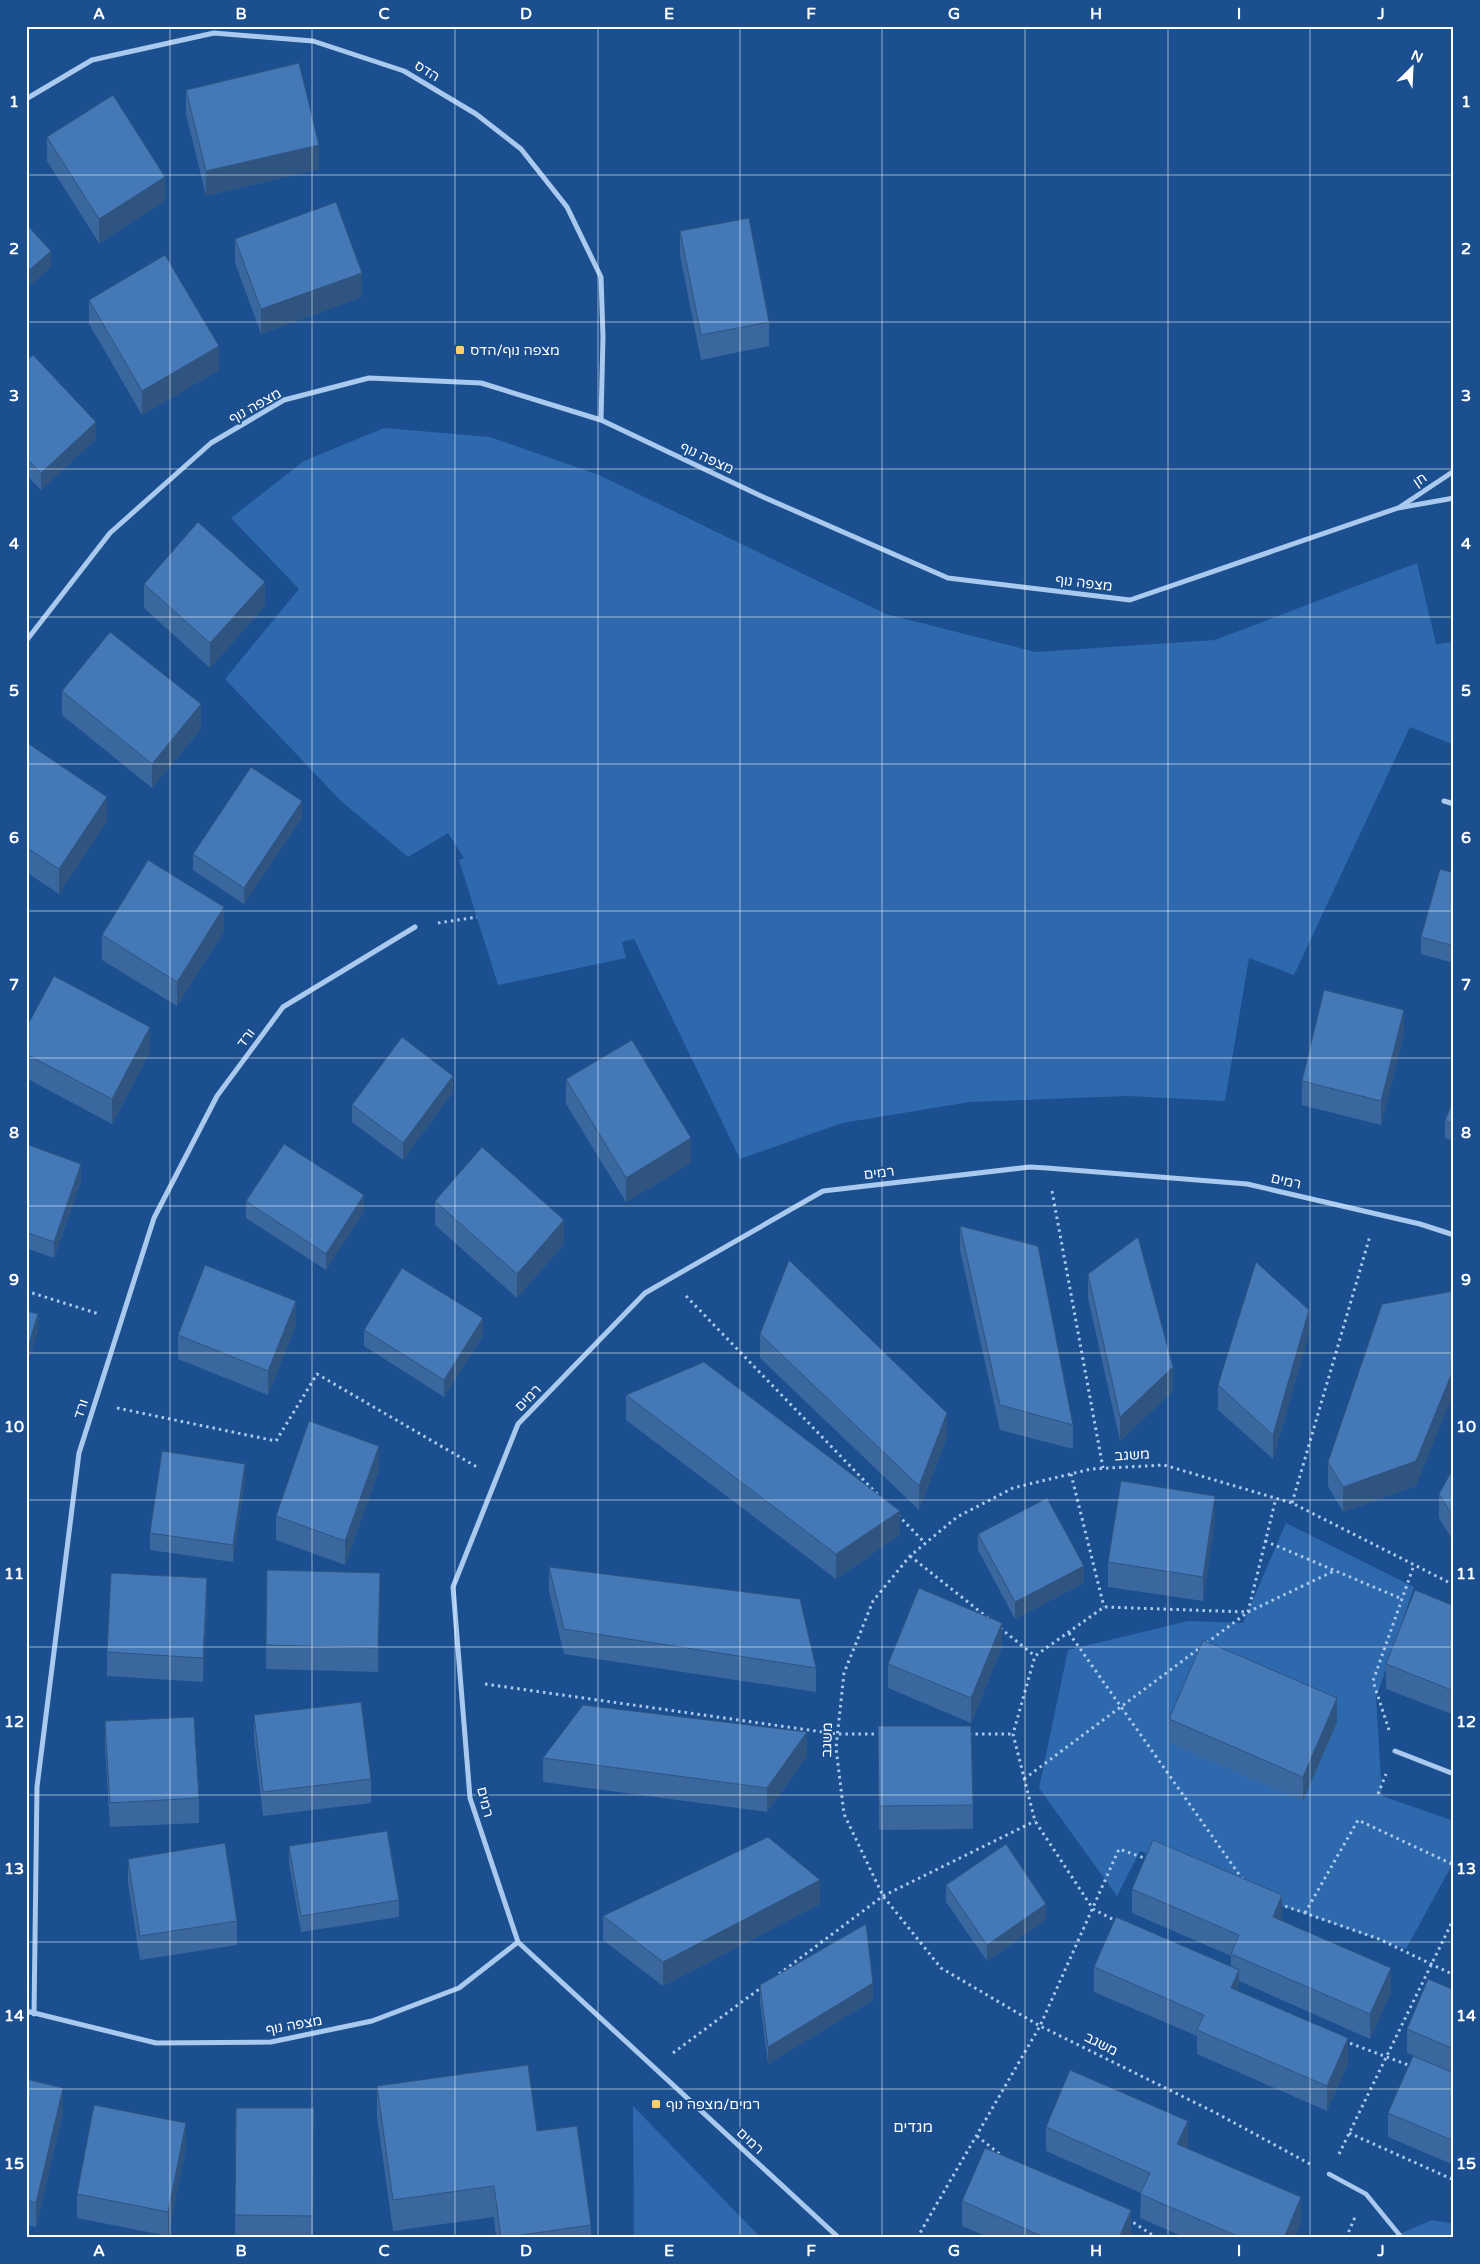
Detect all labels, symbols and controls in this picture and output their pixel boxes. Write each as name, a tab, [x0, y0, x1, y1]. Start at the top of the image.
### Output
text: A	[93, 4, 105, 24]
text: B	[235, 4, 247, 24]
text: C	[378, 4, 390, 24]
text: D	[520, 4, 532, 24]
text: E	[664, 4, 674, 24]
text: F	[806, 4, 816, 24]
text: G	[948, 4, 960, 24]
text: H	[1090, 4, 1102, 24]
text: I	[1237, 4, 1241, 24]
text: J	[1376, 4, 1385, 24]
north arrow	[1388, 42, 1438, 92]
text: N	[1408, 47, 1426, 67]
street label: הדס	[411, 57, 443, 85]
text: 1	[9, 92, 19, 112]
text: 1	[1461, 92, 1471, 112]
text: 2	[9, 239, 19, 259]
text: 2	[1461, 239, 1471, 259]
place label: מצפה נוף/הדס	[470, 342, 560, 359]
marker: מצפה נוף/הדס	[454, 344, 466, 356]
street label: מצפה נוף	[226, 385, 284, 427]
text: 3	[9, 386, 19, 406]
text: 3	[1461, 386, 1471, 406]
street label: מצפה נוף	[678, 438, 736, 478]
street label: חן	[1410, 469, 1430, 491]
text: 4	[9, 534, 19, 554]
text: 4	[1461, 534, 1471, 554]
street label: מצפה נוף	[1055, 571, 1113, 595]
text: 5	[9, 681, 19, 701]
text: 5	[1461, 681, 1471, 701]
text: 6	[9, 828, 19, 848]
text: 6	[1461, 828, 1471, 848]
text: 7	[9, 975, 19, 995]
text: 7	[1461, 975, 1471, 995]
street label: ורד	[233, 1025, 259, 1051]
text: 8	[9, 1123, 19, 1143]
text: 8	[1461, 1123, 1471, 1143]
street label: רמים	[863, 1163, 895, 1183]
street label: רמים	[1269, 1169, 1303, 1193]
text: 9	[9, 1270, 19, 1290]
text: 9	[1461, 1270, 1471, 1290]
street label: רמים	[511, 1381, 545, 1415]
street label: ורד	[70, 1397, 92, 1421]
text: 10	[4, 1417, 24, 1437]
text: 10	[1456, 1417, 1476, 1437]
street label: משגב	[1114, 1446, 1150, 1464]
text: 11	[4, 1564, 24, 1584]
text: 11	[1456, 1564, 1476, 1584]
text: 12	[4, 1712, 24, 1732]
text: 12	[1456, 1712, 1476, 1732]
street label: משגב	[818, 1722, 836, 1758]
street label: רמים	[473, 1785, 497, 1819]
text: 13	[4, 1859, 24, 1879]
text: 13	[1456, 1859, 1476, 1879]
text: 14	[4, 2006, 24, 2026]
text: 14	[1456, 2006, 1476, 2026]
street label: מצפה נוף	[264, 2012, 324, 2038]
street label: משגב	[1081, 2028, 1121, 2060]
place label: רמים/מצפה נוף	[666, 2096, 760, 2113]
marker: רמים/מצפה נוף	[650, 2098, 662, 2110]
district label: מגדים	[893, 2118, 933, 2136]
street label: רמים	[733, 2124, 767, 2158]
text: 15	[4, 2154, 24, 2174]
text: 15	[1456, 2154, 1476, 2174]
text: A	[93, 2241, 105, 2261]
text: B	[235, 2241, 247, 2261]
text: C	[378, 2241, 390, 2261]
text: D	[520, 2241, 532, 2261]
text: E	[664, 2241, 674, 2261]
text: F	[806, 2241, 816, 2261]
text: G	[948, 2241, 960, 2261]
text: H	[1090, 2241, 1102, 2261]
text: I	[1237, 2241, 1241, 2261]
text: J	[1376, 2241, 1385, 2261]

